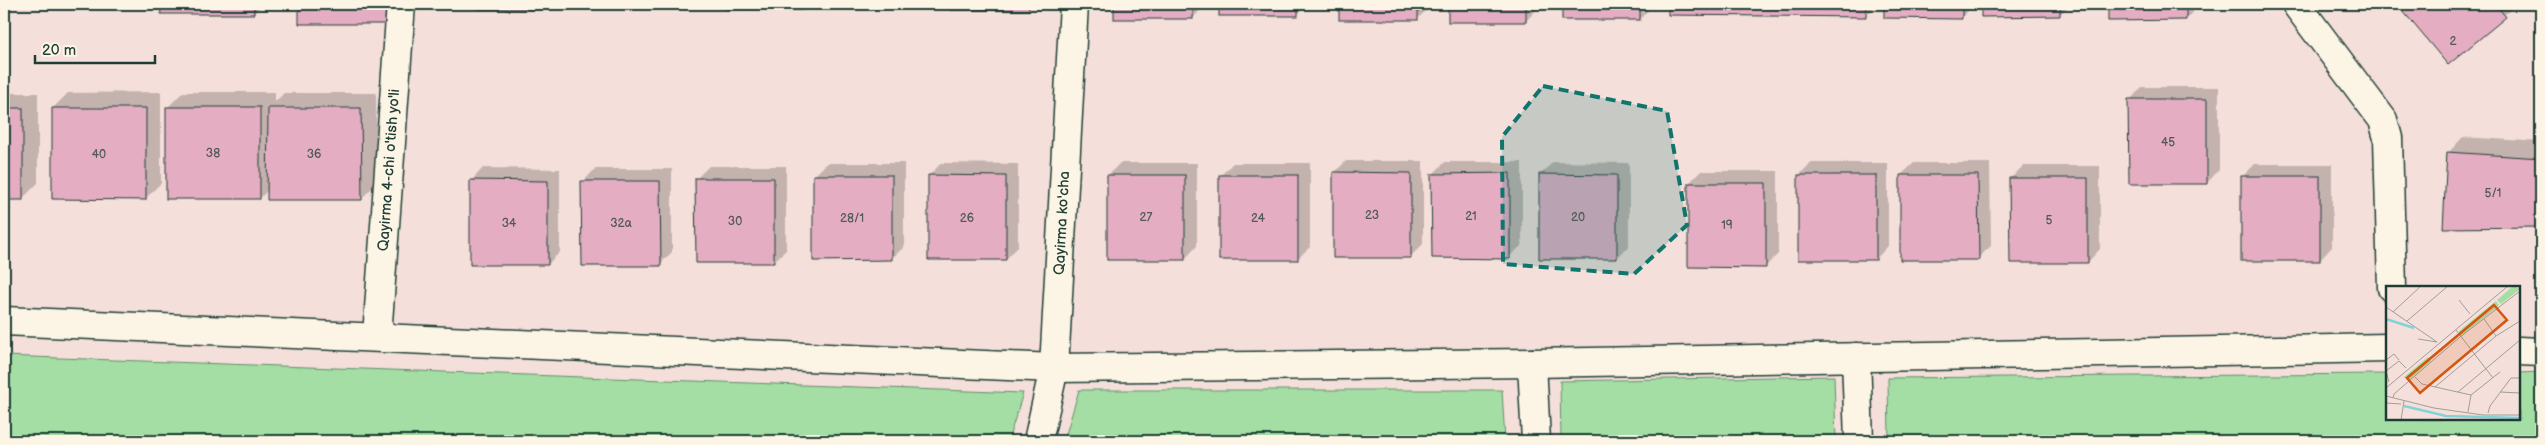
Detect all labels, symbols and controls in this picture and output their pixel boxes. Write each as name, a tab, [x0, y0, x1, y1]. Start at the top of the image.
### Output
scale bar	[35, 32, 155, 64]
house number: 2	[2449, 34, 2457, 49]
text: 20 m	[42, 41, 76, 60]
street label: Qayirma 4-chi o'tish yo'li	[374, 88, 404, 252]
house number: 45	[2161, 135, 2175, 150]
house number: 38	[206, 146, 220, 161]
house number: 40	[92, 147, 106, 162]
house number: 36	[307, 147, 321, 162]
street label: Qayirma ko'cha	[1050, 171, 1074, 275]
house number: 5/1	[2485, 186, 2501, 201]
house number: 23	[1365, 208, 1379, 223]
house number: 21	[1465, 209, 1477, 224]
house number: 27	[1140, 210, 1153, 225]
house number: 20	[1571, 210, 1585, 225]
house number: 28/1	[840, 211, 864, 226]
house number: 26	[960, 211, 974, 226]
house number: 24	[1251, 211, 1266, 226]
house number: 5	[2046, 213, 2053, 228]
house number: 30	[728, 214, 742, 229]
house number: 34	[502, 216, 517, 231]
house number: 32а	[610, 216, 632, 231]
house number: 19	[1721, 218, 1733, 233]
inset map	[2386, 286, 2520, 420]

